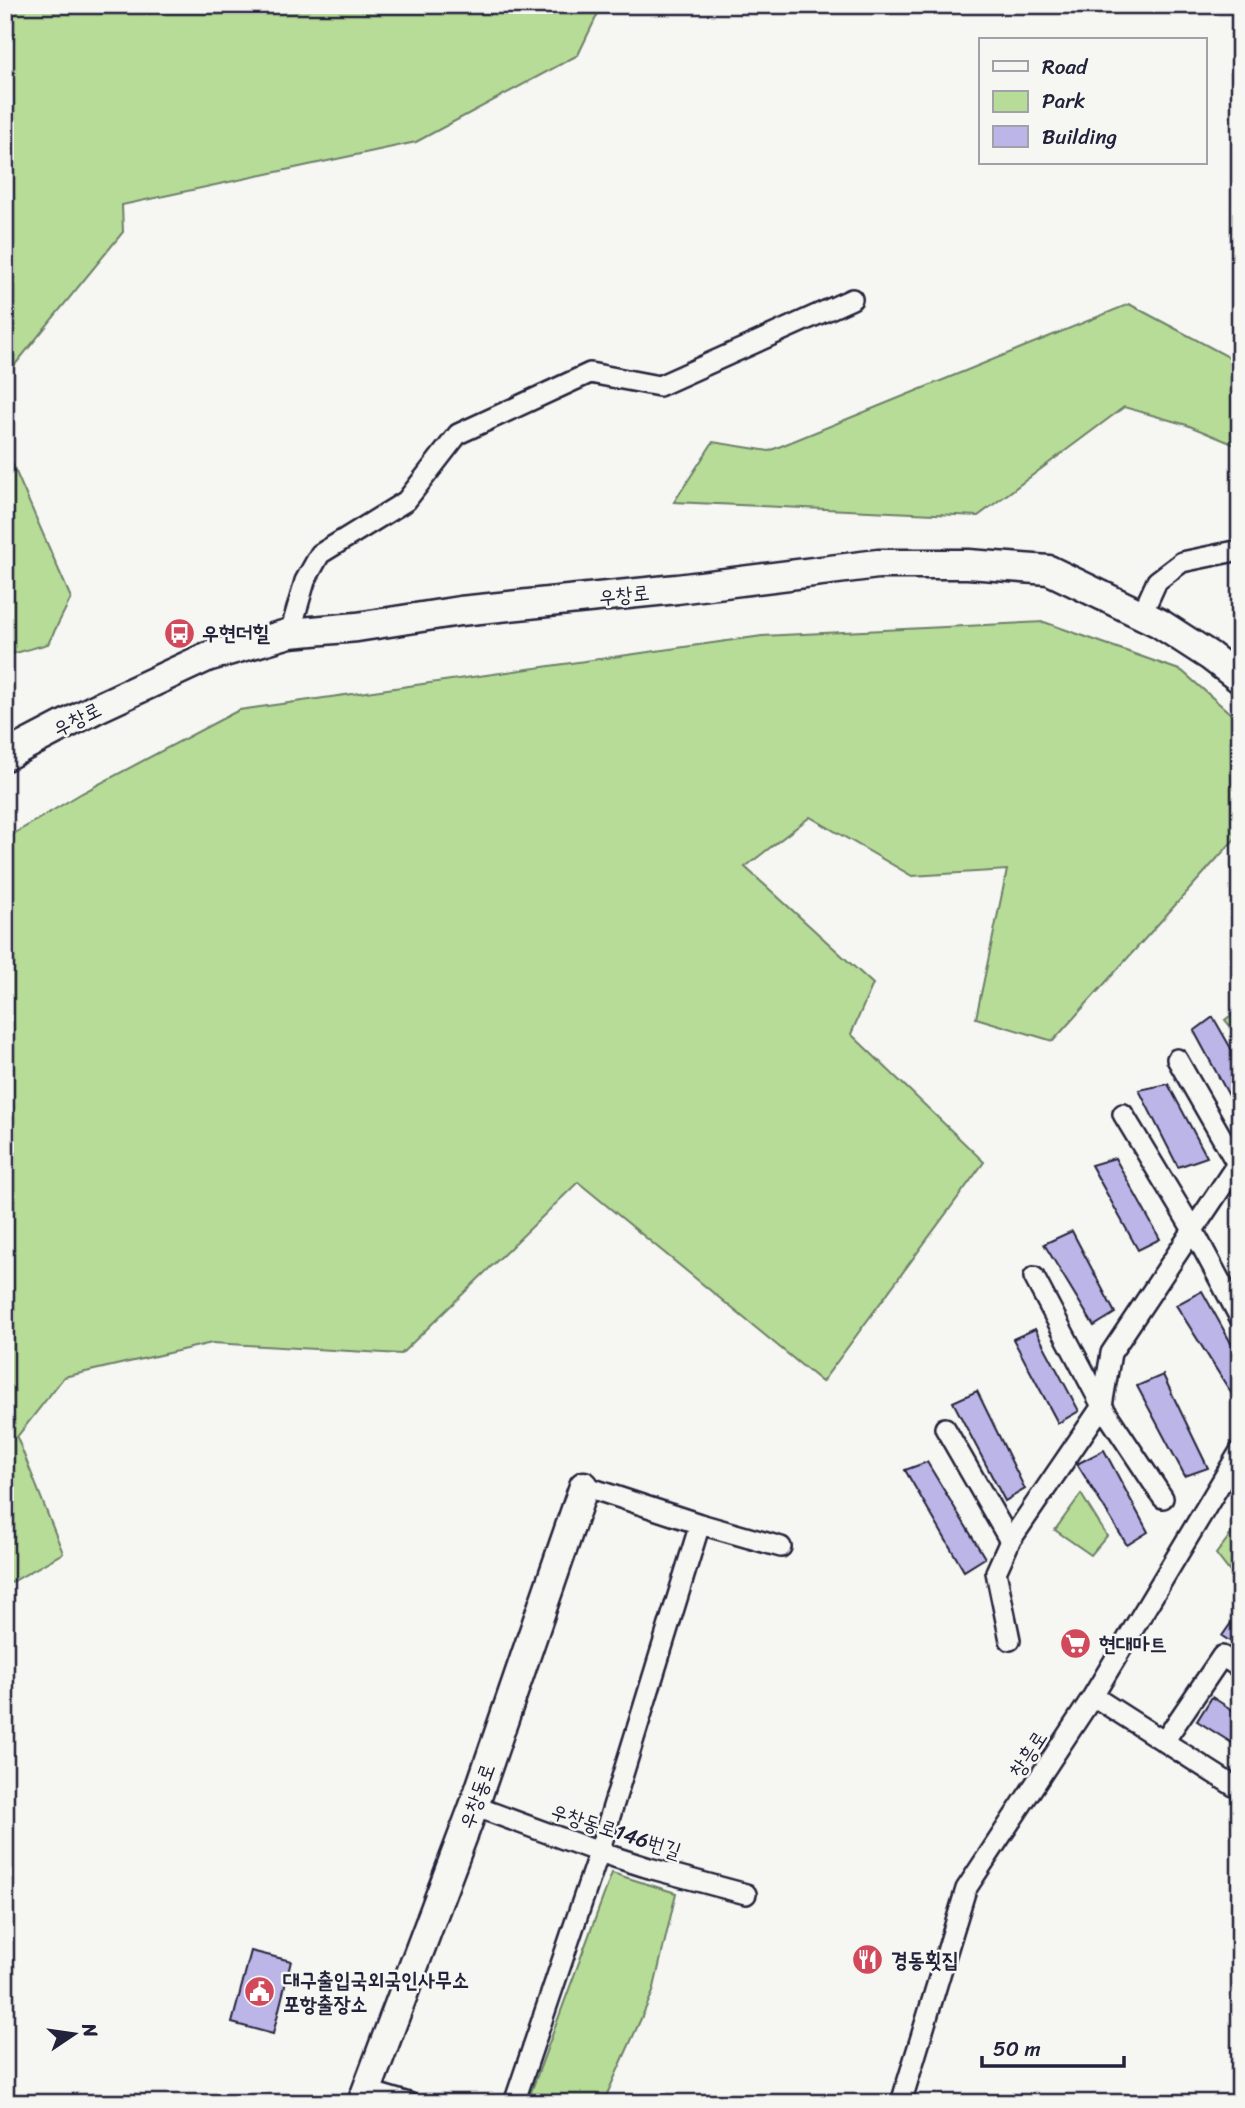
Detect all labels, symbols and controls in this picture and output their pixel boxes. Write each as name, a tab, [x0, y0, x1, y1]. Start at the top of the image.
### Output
legend	[979, 38, 1206, 164]
text: Road	[1042, 48, 1089, 86]
text: Park	[1042, 82, 1085, 120]
text: Building	[1042, 118, 1118, 156]
street label: 우창로	[597, 573, 651, 617]
place label: 우현더힐	[202, 614, 271, 652]
bus stop icon: 우현더힐	[162, 616, 196, 650]
street label: 우창로	[46, 691, 108, 747]
place label: 현대마트	[1099, 1625, 1167, 1663]
supermarket icon: 현대마트	[1059, 1627, 1093, 1661]
street label: 창흥로	[998, 1722, 1058, 1786]
street label: 우창동로	[448, 1758, 506, 1834]
street label: 우창동로146번길	[546, 1792, 686, 1870]
place label: 경동횟집	[891, 1941, 959, 1979]
restaurant icon: 경동횟집	[851, 1943, 885, 1977]
place label: 대구출입국외국인사무소 포항출장소	[283, 1961, 469, 2023]
public building icon: 대구출입국외국인사무소 포항출장소	[243, 1975, 277, 2009]
north arrow	[38, 2000, 108, 2070]
text: N	[72, 2019, 108, 2041]
scale bar	[982, 2024, 1124, 2068]
text: 50 m	[993, 2030, 1041, 2068]

